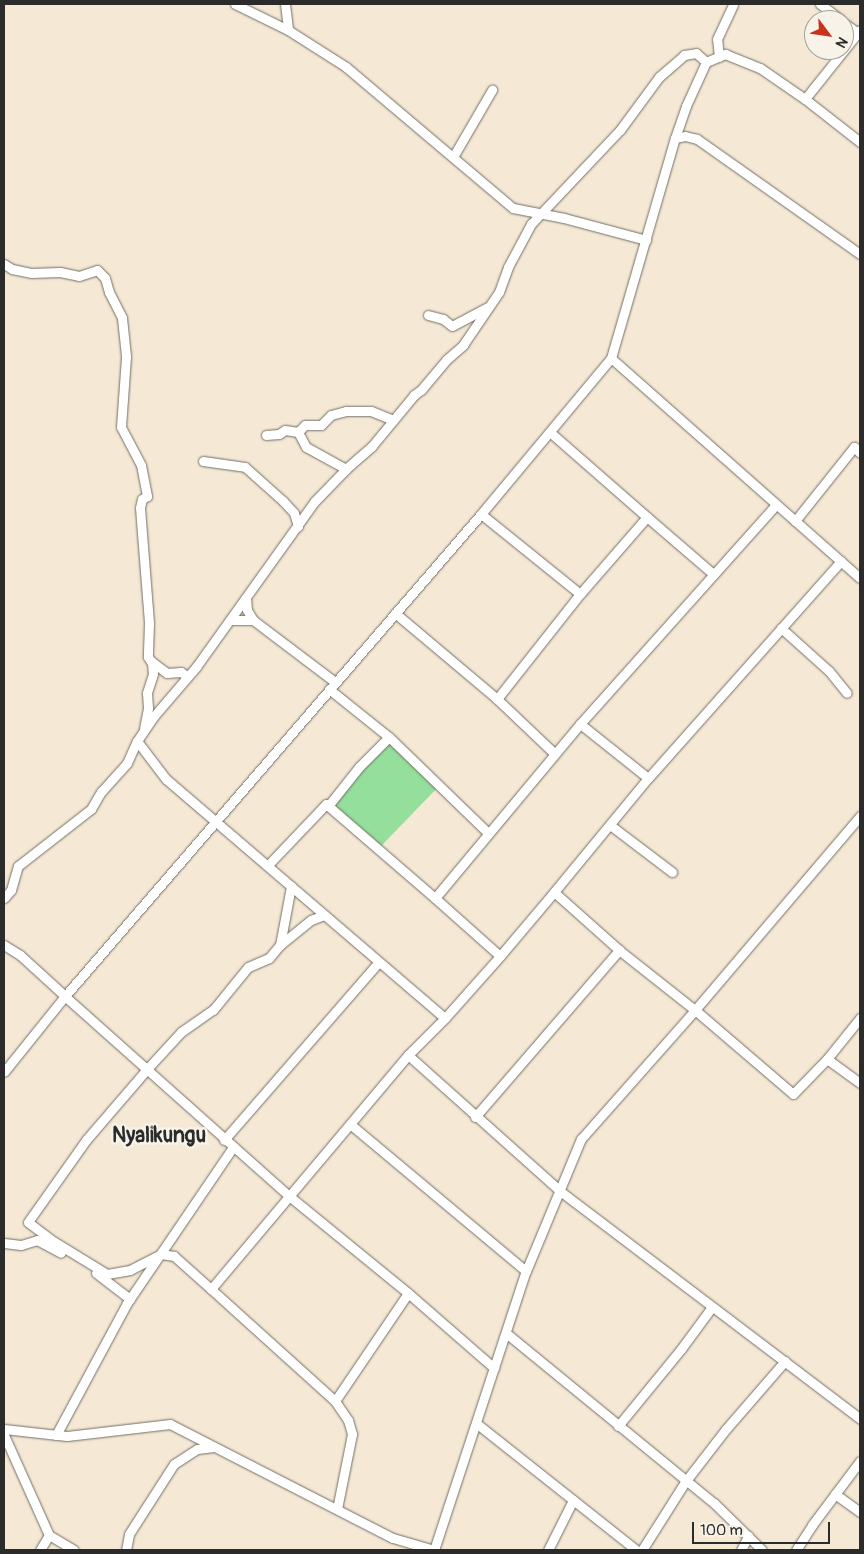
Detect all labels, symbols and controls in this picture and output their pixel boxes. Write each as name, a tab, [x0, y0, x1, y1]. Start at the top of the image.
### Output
north arrow	[804, 10, 854, 60]
text: N	[832, 34, 851, 51]
district label: Nyalikungu	[112, 1123, 206, 1149]
scale bar	[694, 1512, 832, 1544]
text: 100 m	[700, 1521, 743, 1540]

